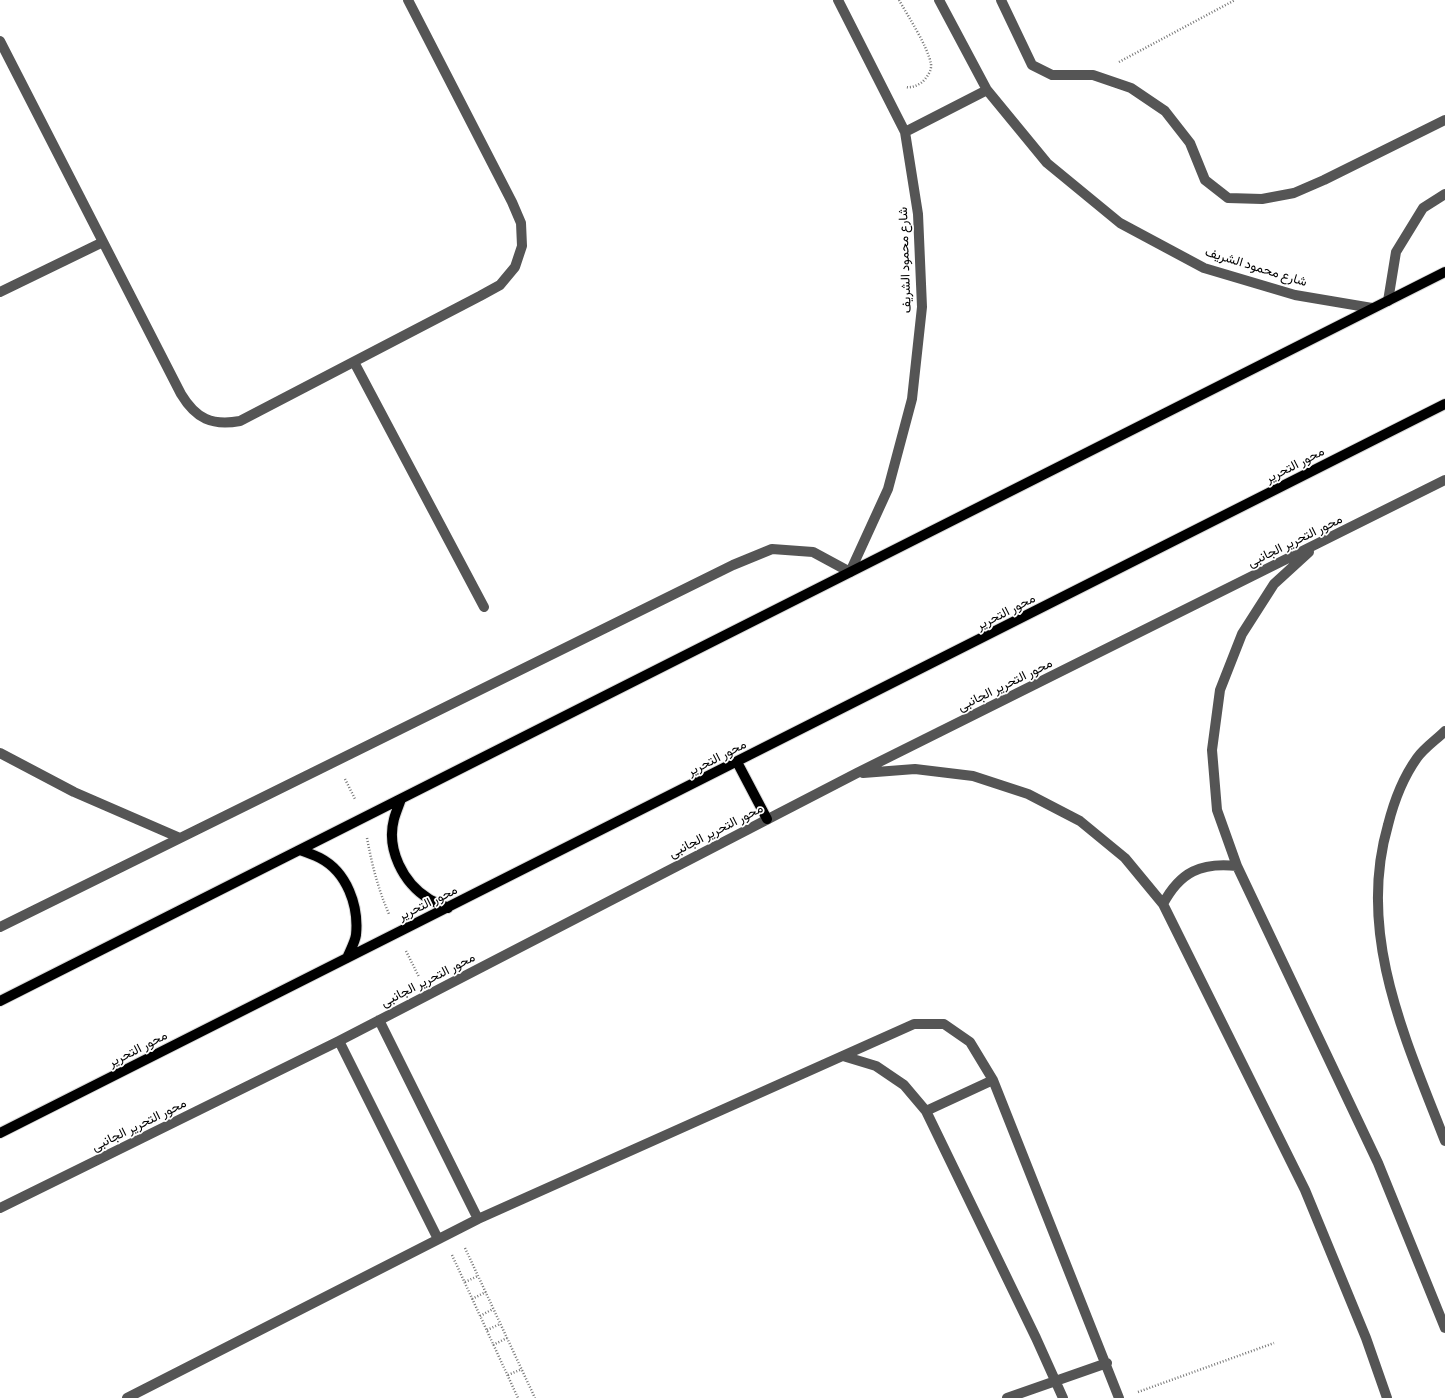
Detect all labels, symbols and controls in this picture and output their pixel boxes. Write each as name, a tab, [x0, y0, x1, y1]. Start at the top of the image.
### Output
street label: شارع محمود الشريف	[895, 207, 915, 313]
street label: شارع محمود الشريف	[1203, 244, 1309, 290]
street label: محور التحرير	[1263, 444, 1327, 486]
street label: محور التحرير الجانبى	[1245, 511, 1345, 571]
street label: محور التحرير	[974, 591, 1038, 633]
street label: محور التحرير الجانبى	[955, 655, 1055, 715]
street label: محور التحرير	[685, 737, 749, 779]
street label: محور التحرير الجانبى	[666, 801, 766, 861]
street label: محور التحرير	[396, 882, 460, 924]
street label: محور التحرير الجانبى	[378, 950, 478, 1010]
street label: محور التحرير	[106, 1028, 170, 1070]
street label: محور التحرير الجانبى	[89, 1095, 189, 1155]

